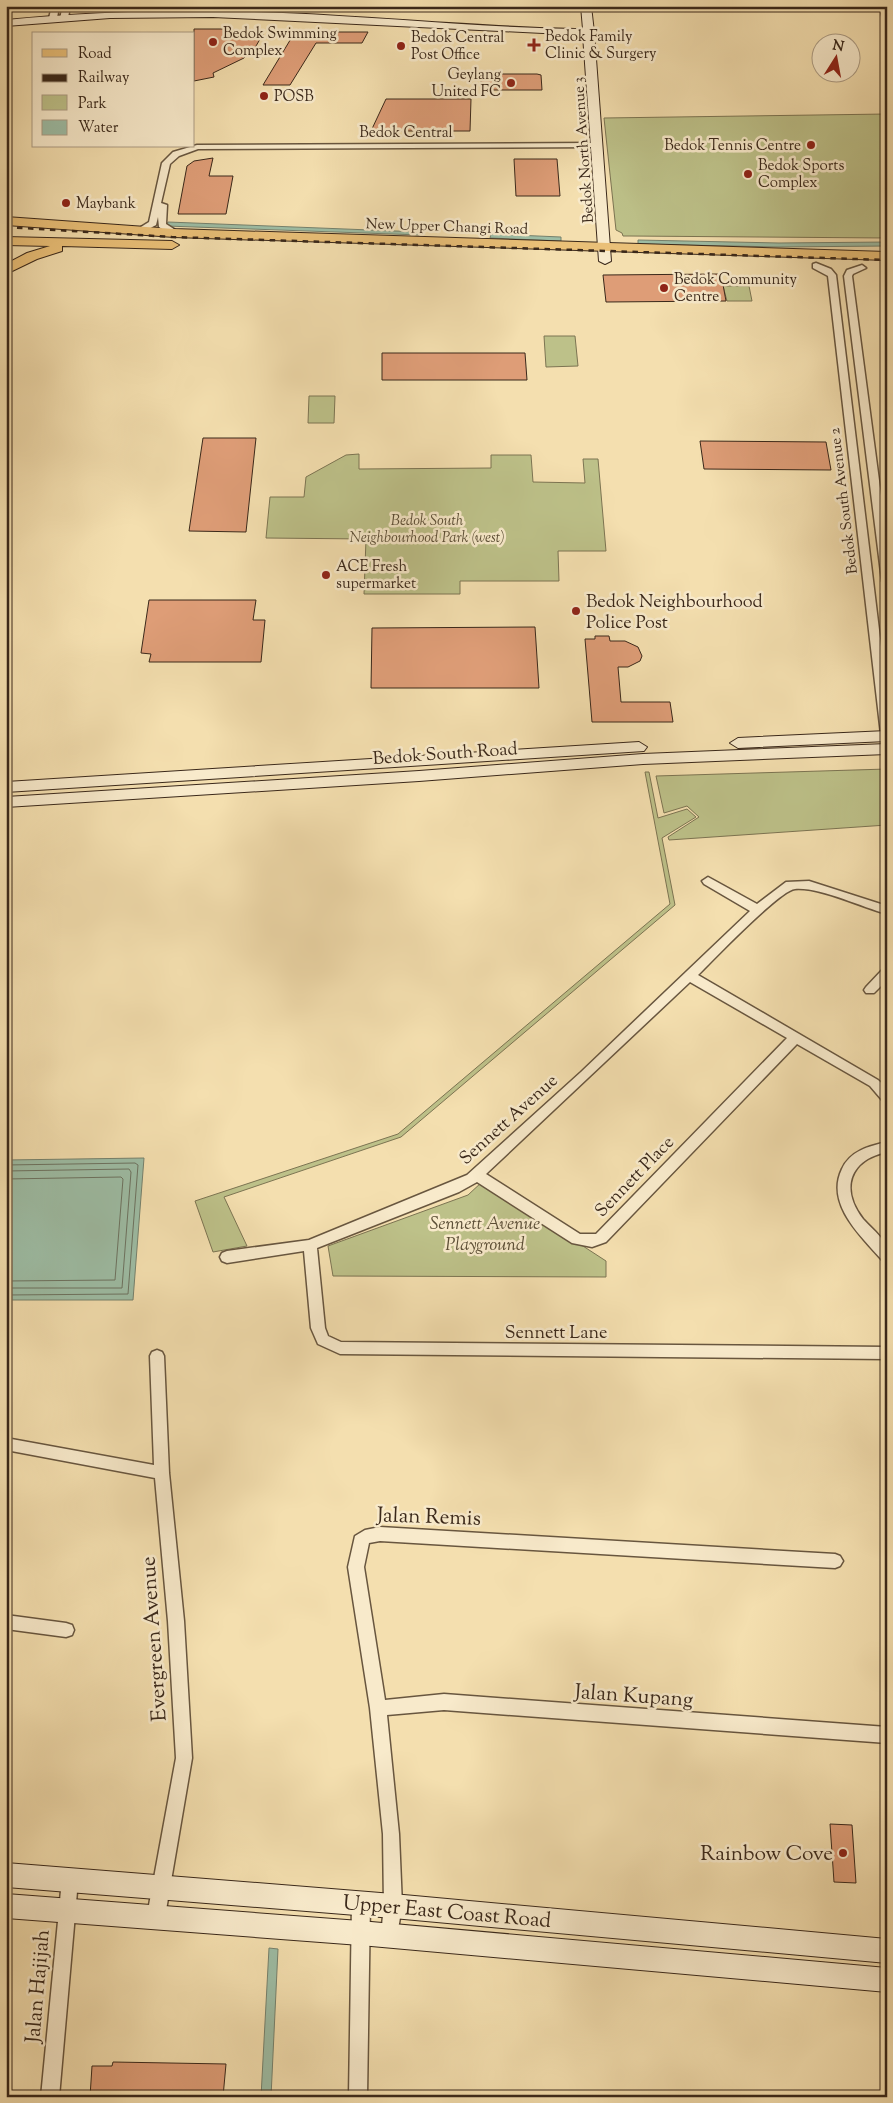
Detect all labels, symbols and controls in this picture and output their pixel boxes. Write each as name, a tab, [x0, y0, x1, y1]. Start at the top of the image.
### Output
place label: Bedok Swimming Complex	[223, 24, 337, 62]
place label: Bedok Family Clinic & Surgery	[545, 27, 657, 65]
place label: Bedok Central Post Office	[411, 28, 505, 66]
legend	[32, 32, 195, 148]
north arrow	[810, 32, 860, 82]
marker: Bedok Swimming Complex	[207, 36, 219, 48]
text: N	[831, 36, 845, 58]
marker: Bedok Family Clinic & Surgery	[527, 38, 541, 52]
marker: Bedok Central Post Office	[395, 40, 407, 52]
text: Road	[78, 44, 112, 65]
place label: Geylang United FC	[432, 65, 501, 103]
text: Railway	[78, 68, 130, 89]
street label: Bedok North Avenue 3	[569, 76, 600, 224]
marker: Geylang United FC	[505, 77, 517, 89]
place label: POSB	[274, 87, 314, 108]
marker: POSB	[258, 90, 270, 102]
text: Park	[78, 94, 107, 115]
text: Water	[78, 118, 119, 139]
street label: Bedok Central	[359, 123, 453, 144]
place label: Bedok Tennis Centre	[664, 136, 801, 157]
marker: Bedok Tennis Centre	[805, 139, 817, 151]
place label: Bedok Sports Complex	[758, 156, 844, 194]
marker: Bedok Sports Complex	[742, 168, 754, 180]
place label: Maybank	[76, 194, 136, 215]
marker: Maybank	[60, 197, 72, 209]
street label: New Upper Changi Road	[365, 214, 529, 241]
place label: Bedok Community Centre	[674, 270, 798, 308]
marker: Bedok Community Centre	[658, 282, 670, 294]
street label: Bedok South Avenue 2	[825, 426, 864, 575]
park label: Bedok South Neighbourhood Park (west)	[349, 511, 505, 549]
place label: ACE Fresh supermarket	[336, 557, 416, 595]
marker: ACE Fresh supermarket	[320, 569, 332, 581]
place label: Bedok Neighbourhood Police Post	[586, 590, 763, 637]
marker: Bedok Neighbourhood Police Post	[570, 605, 582, 617]
street label: Bedok South Road	[372, 737, 518, 773]
street label: Sennett Avenue	[454, 1069, 564, 1172]
street label: Sennett Place	[590, 1131, 681, 1224]
park label: Sennett Avenue Playground	[430, 1212, 540, 1259]
street label: Sennett Lane	[505, 1321, 607, 1347]
street label: Jalan Remis	[375, 1501, 481, 1535]
street label: Evergreen Avenue	[134, 1555, 176, 1722]
street label: Jalan Kupang	[573, 1678, 694, 1716]
place label: Rainbow Cove	[700, 1840, 833, 1870]
marker: Rainbow Cove	[837, 1847, 849, 1859]
street label: Upper East Coast Road	[341, 1889, 552, 1937]
street label: Jalan Hajijah	[19, 1928, 59, 2045]

